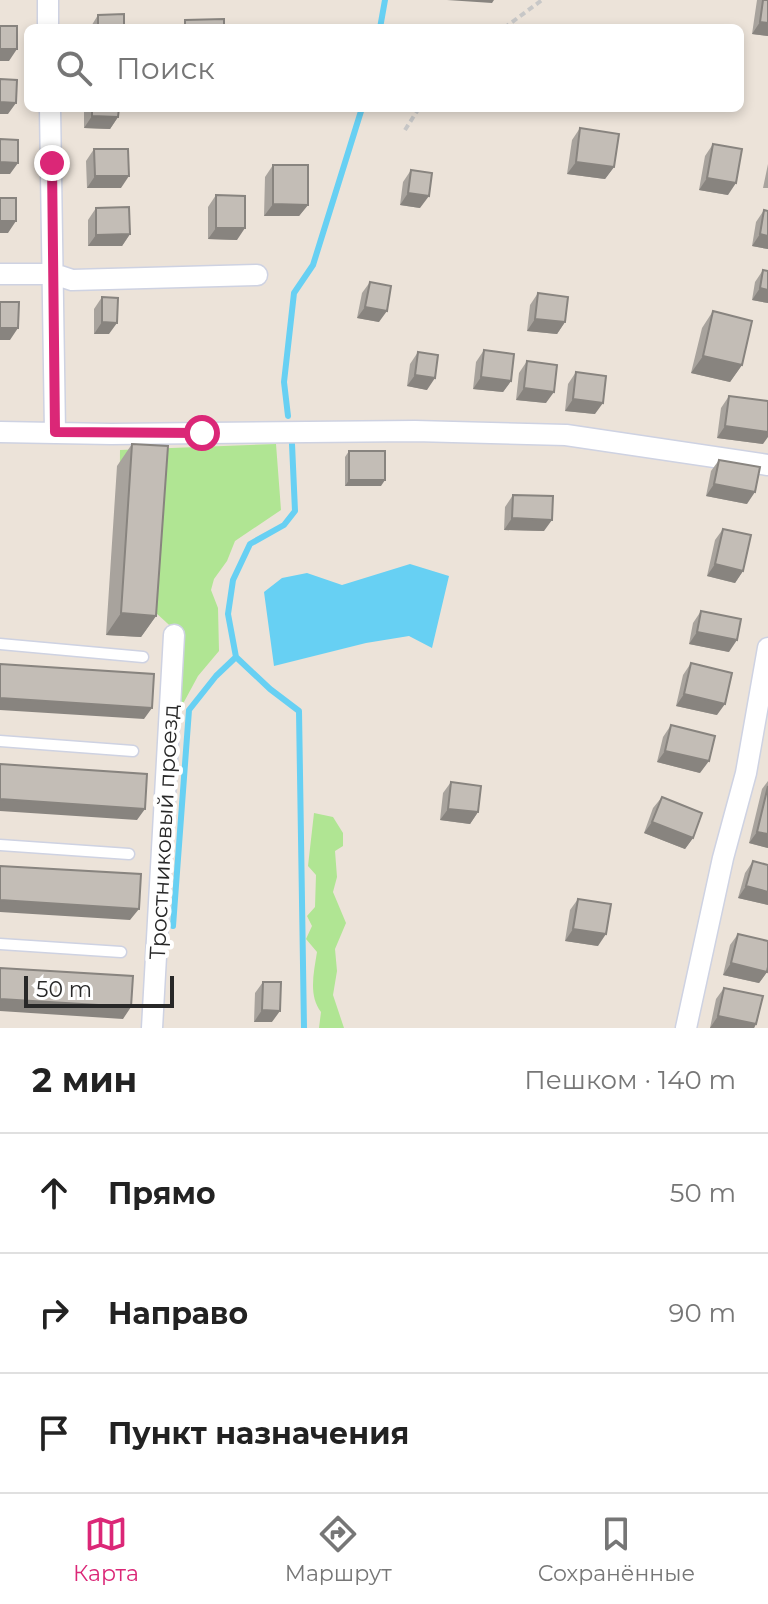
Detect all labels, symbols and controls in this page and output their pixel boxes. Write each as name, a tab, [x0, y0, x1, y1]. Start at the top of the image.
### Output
search box	[24, 24, 744, 112]
icon: search	[52, 46, 96, 90]
text: Поиск	[116, 50, 215, 87]
route end	[34, 145, 70, 181]
route start	[184, 415, 220, 451]
street label: Тростниковый проезд	[144, 704, 184, 960]
scale bar	[24, 972, 174, 1008]
text: 50 m	[36, 976, 92, 1003]
text: 2 мин	[32, 1059, 137, 1101]
text: Пешком · 140 m	[524, 1064, 736, 1096]
icon: ahead	[32, 1171, 76, 1215]
text: Прямо	[108, 1175, 216, 1212]
text: 50 m	[670, 1177, 736, 1209]
icon: right	[32, 1291, 76, 1335]
text: Направо	[108, 1295, 248, 1332]
text: 90 m	[669, 1297, 736, 1329]
icon: arrive	[32, 1411, 76, 1455]
text: Пункт назначения	[108, 1415, 409, 1452]
tab: Карта	[73, 1512, 139, 1587]
tab: Маршрут	[285, 1512, 392, 1587]
tab: Сохранённые	[538, 1512, 695, 1587]

